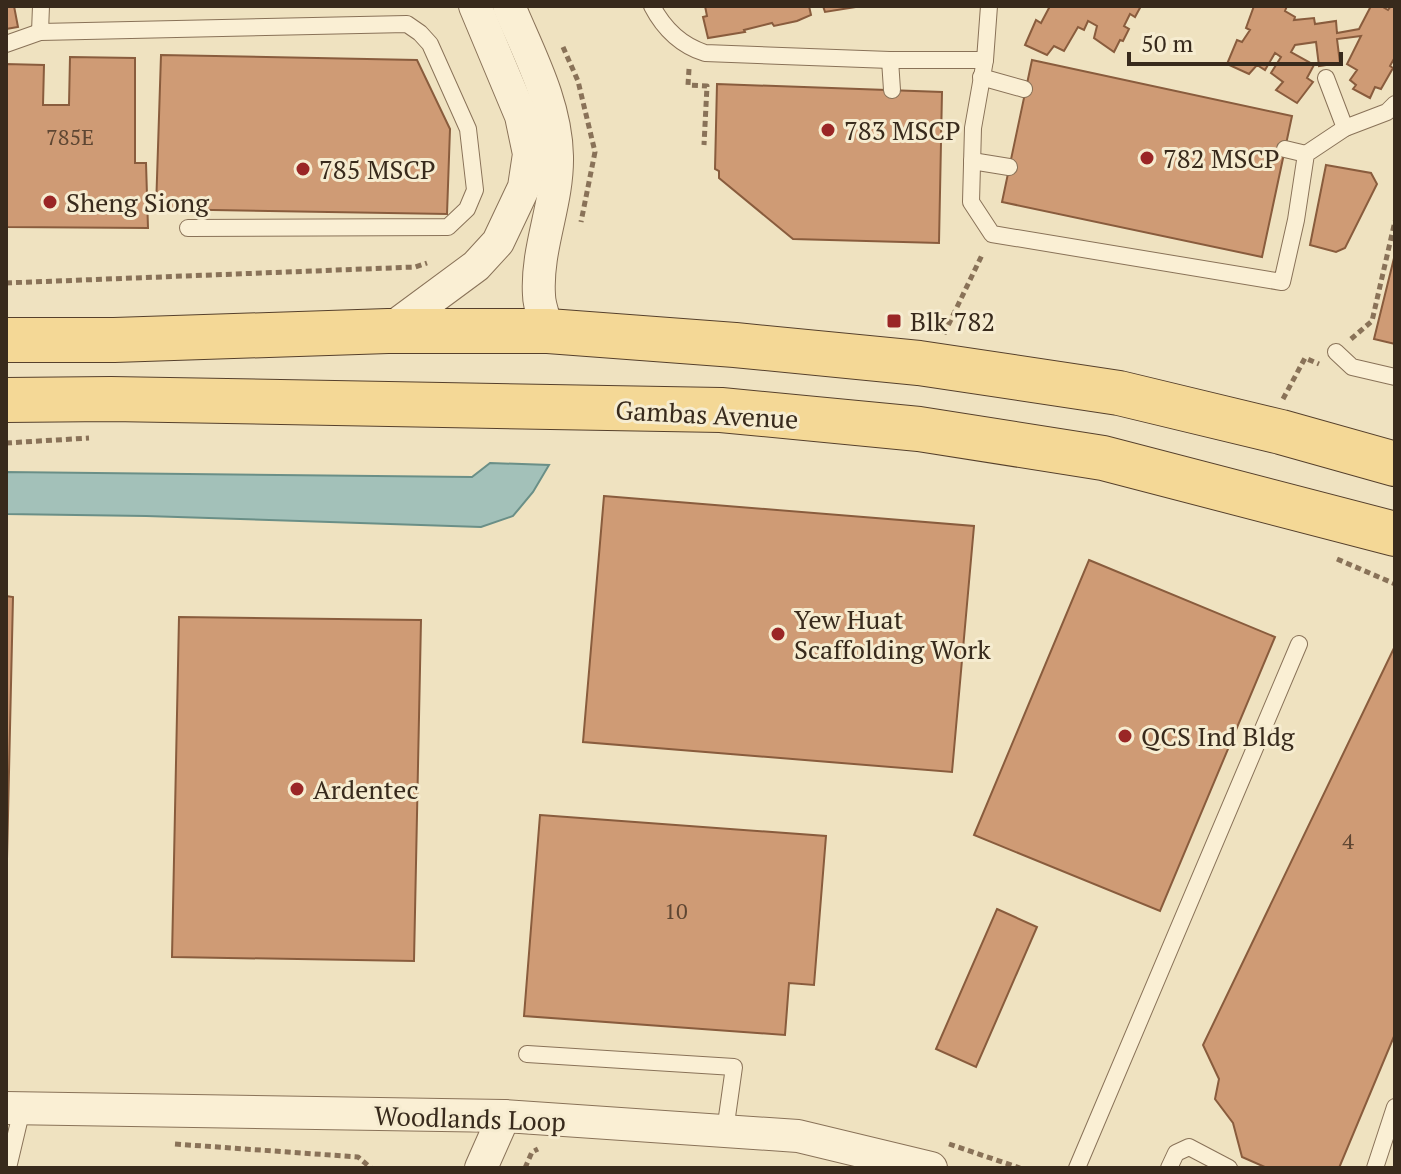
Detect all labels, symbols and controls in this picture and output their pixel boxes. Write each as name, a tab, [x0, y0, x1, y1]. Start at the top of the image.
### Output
scale bar	[1129, 16, 1341, 66]
text: 50 m	[1141, 27, 1193, 59]
place label: 783 MSCP	[844, 113, 961, 147]
marker: 783 MSCP	[819, 121, 837, 139]
house number: 785E	[46, 122, 94, 151]
place label: 782 MSCP	[1163, 141, 1280, 175]
marker: 782 MSCP	[1138, 149, 1156, 167]
place label: 785 MSCP	[319, 152, 436, 186]
marker: 785 MSCP	[294, 160, 312, 178]
place label: Sheng Siong	[66, 185, 209, 219]
marker: Sheng Siong	[41, 193, 59, 211]
place label: Blk 782	[910, 304, 995, 338]
marker: Blk 782	[885, 312, 903, 330]
street label: Gambas Avenue	[615, 392, 799, 436]
place label: Yew Huat Scaffolding Work	[794, 602, 991, 666]
marker: Yew Huat Scaffolding Work	[769, 625, 787, 643]
place label: QCS Ind Bldg	[1141, 719, 1295, 753]
marker: QCS Ind Bldg	[1116, 727, 1134, 745]
place label: Ardentec	[313, 772, 419, 806]
marker: Ardentec	[288, 780, 306, 798]
house number: 4	[1342, 826, 1354, 855]
house number: 10	[664, 896, 688, 925]
street label: Woodlands Loop	[373, 1098, 567, 1138]

